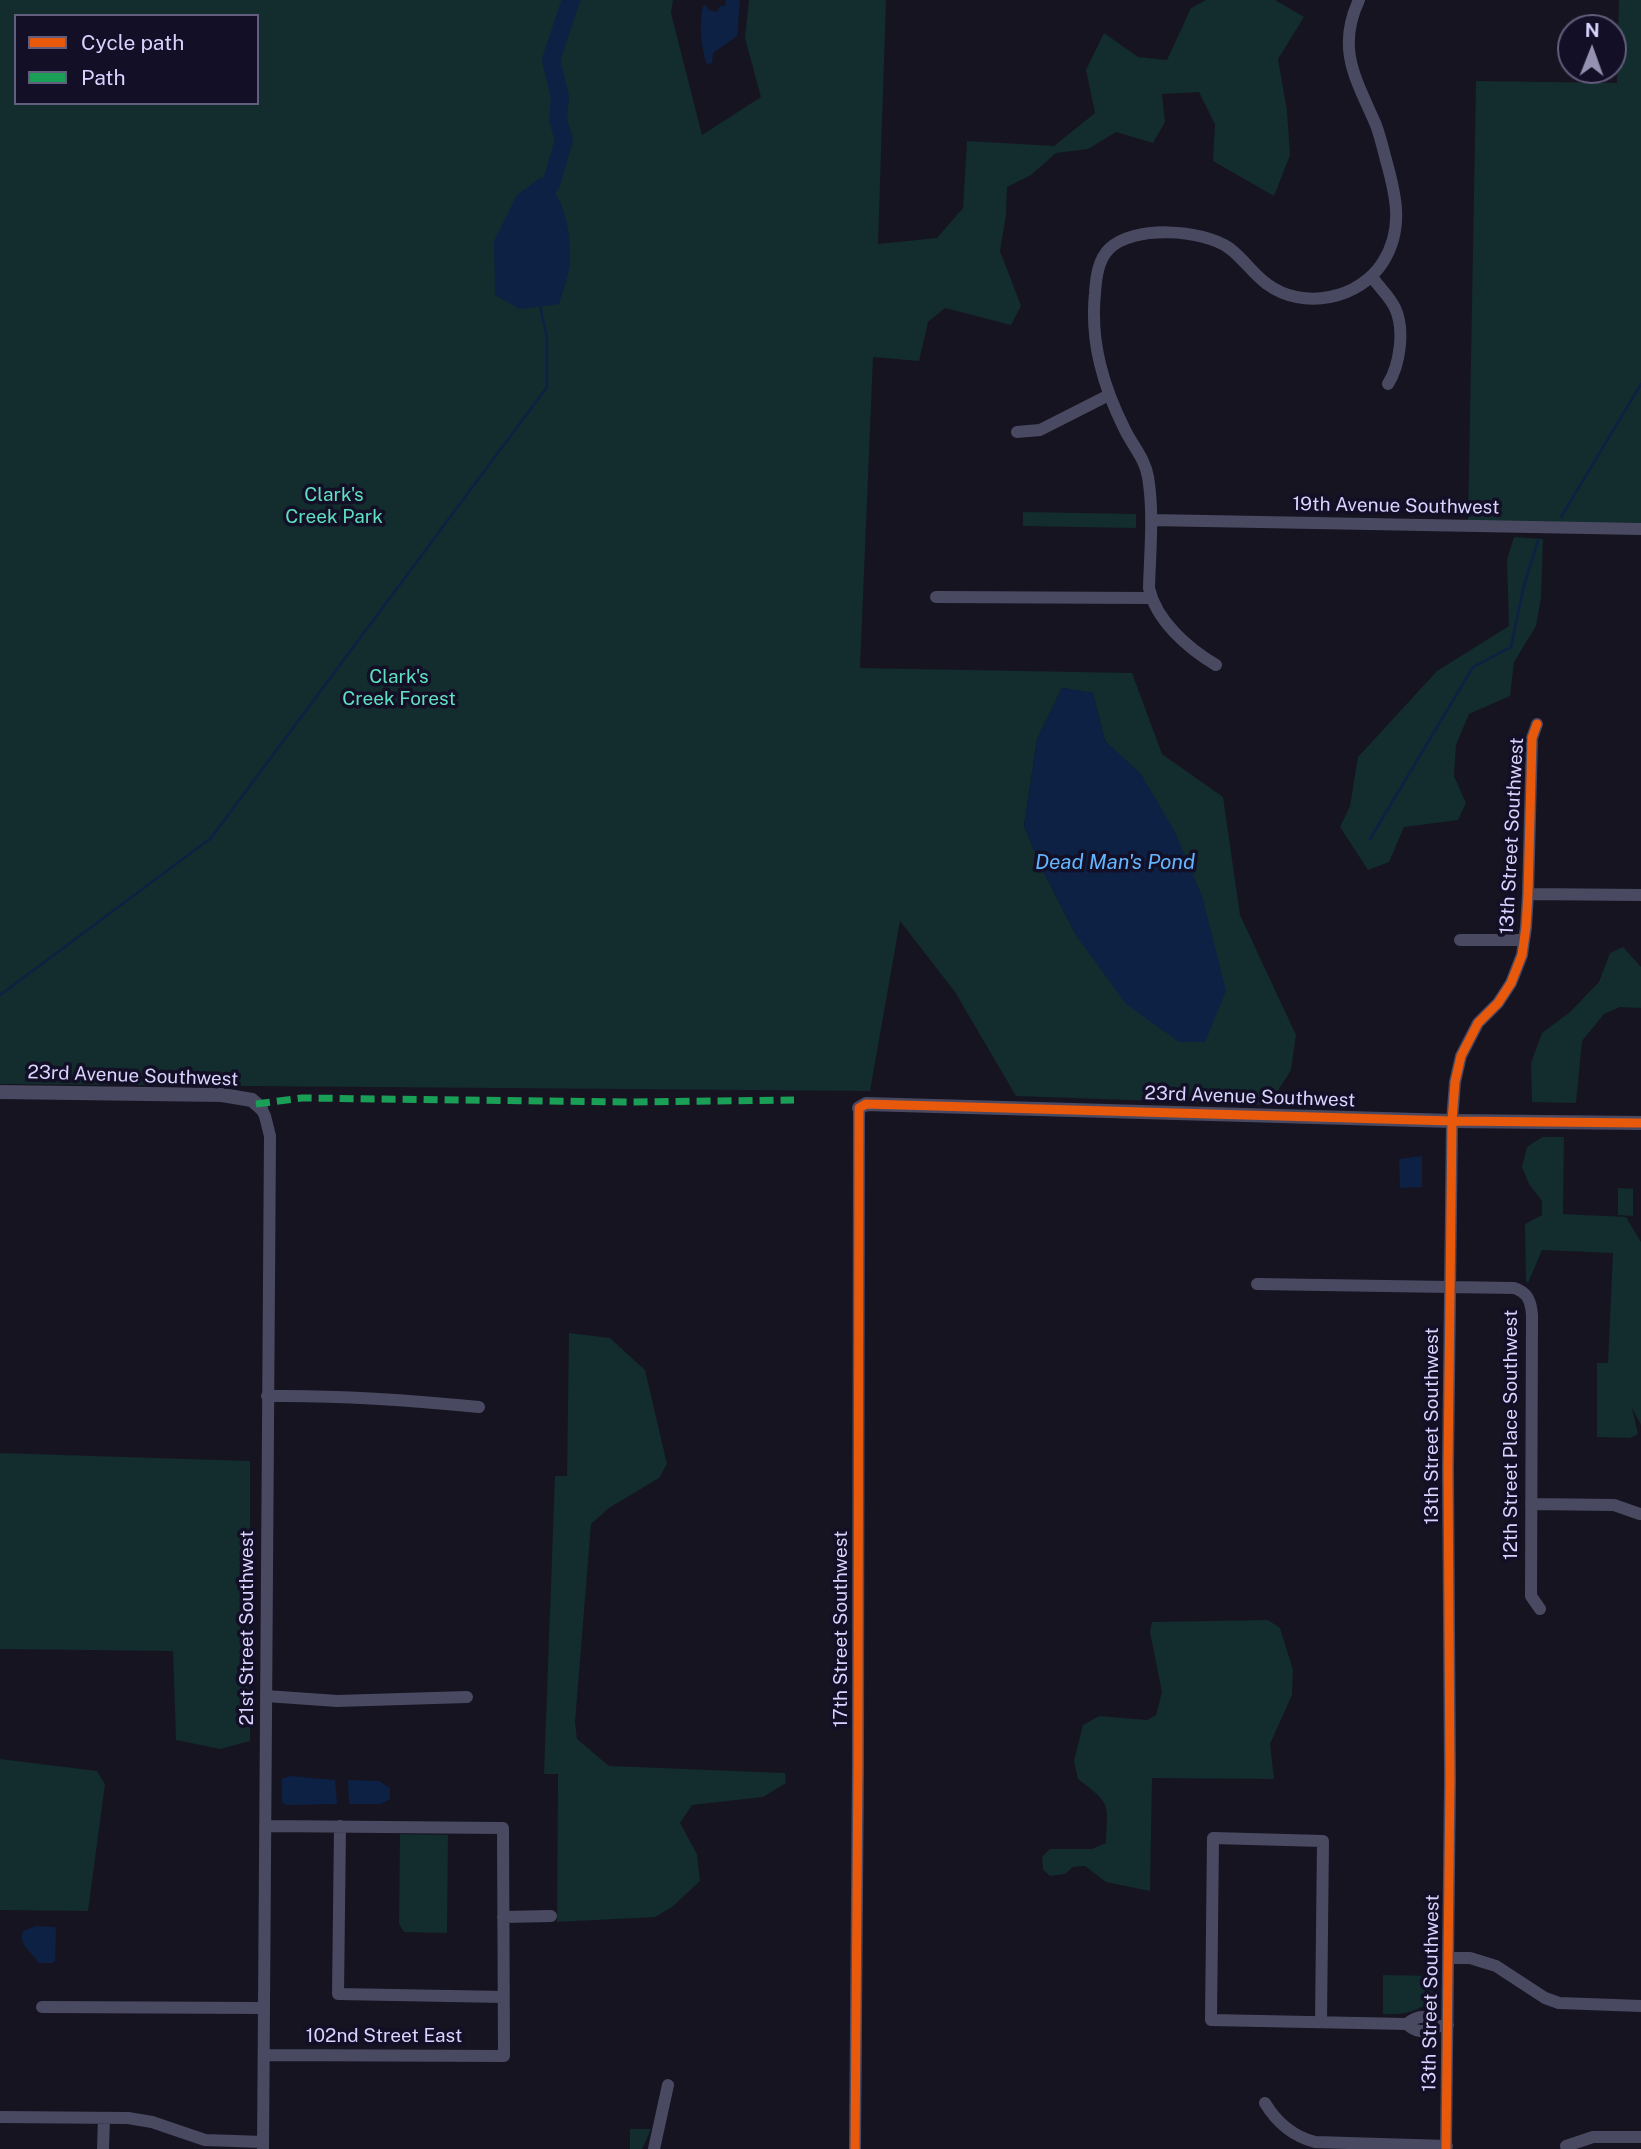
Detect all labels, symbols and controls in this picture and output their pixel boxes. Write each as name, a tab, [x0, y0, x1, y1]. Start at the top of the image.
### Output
legend	[14, 14, 259, 105]
north arrow	[1557, 14, 1627, 84]
text: N	[1585, 19, 1600, 41]
text: Cycle path	[81, 30, 184, 55]
text: Path	[81, 65, 126, 90]
park label: Clark's Creek Park	[285, 484, 383, 528]
street label: 19th Avenue Southwest	[1292, 493, 1500, 519]
park label: Clark's Creek Forest	[342, 666, 456, 710]
street label: 13th Street Southwest	[1495, 737, 1529, 935]
water label: Dead Man's Pond	[1035, 850, 1195, 876]
street label: 23rd Avenue Southwest	[27, 1061, 239, 1091]
street label: 23rd Avenue Southwest	[1144, 1082, 1356, 1112]
street label: 12th Street Place Southwest	[1500, 1310, 1522, 1560]
street label: 13th Street Southwest	[1421, 1327, 1443, 1525]
street label: 21st Street Southwest	[236, 1530, 258, 1726]
street label: 17th Street Southwest	[830, 1531, 852, 1727]
street label: 13th Street Southwest	[1418, 1894, 1444, 2092]
street label: 102nd Street East	[306, 2025, 462, 2047]

